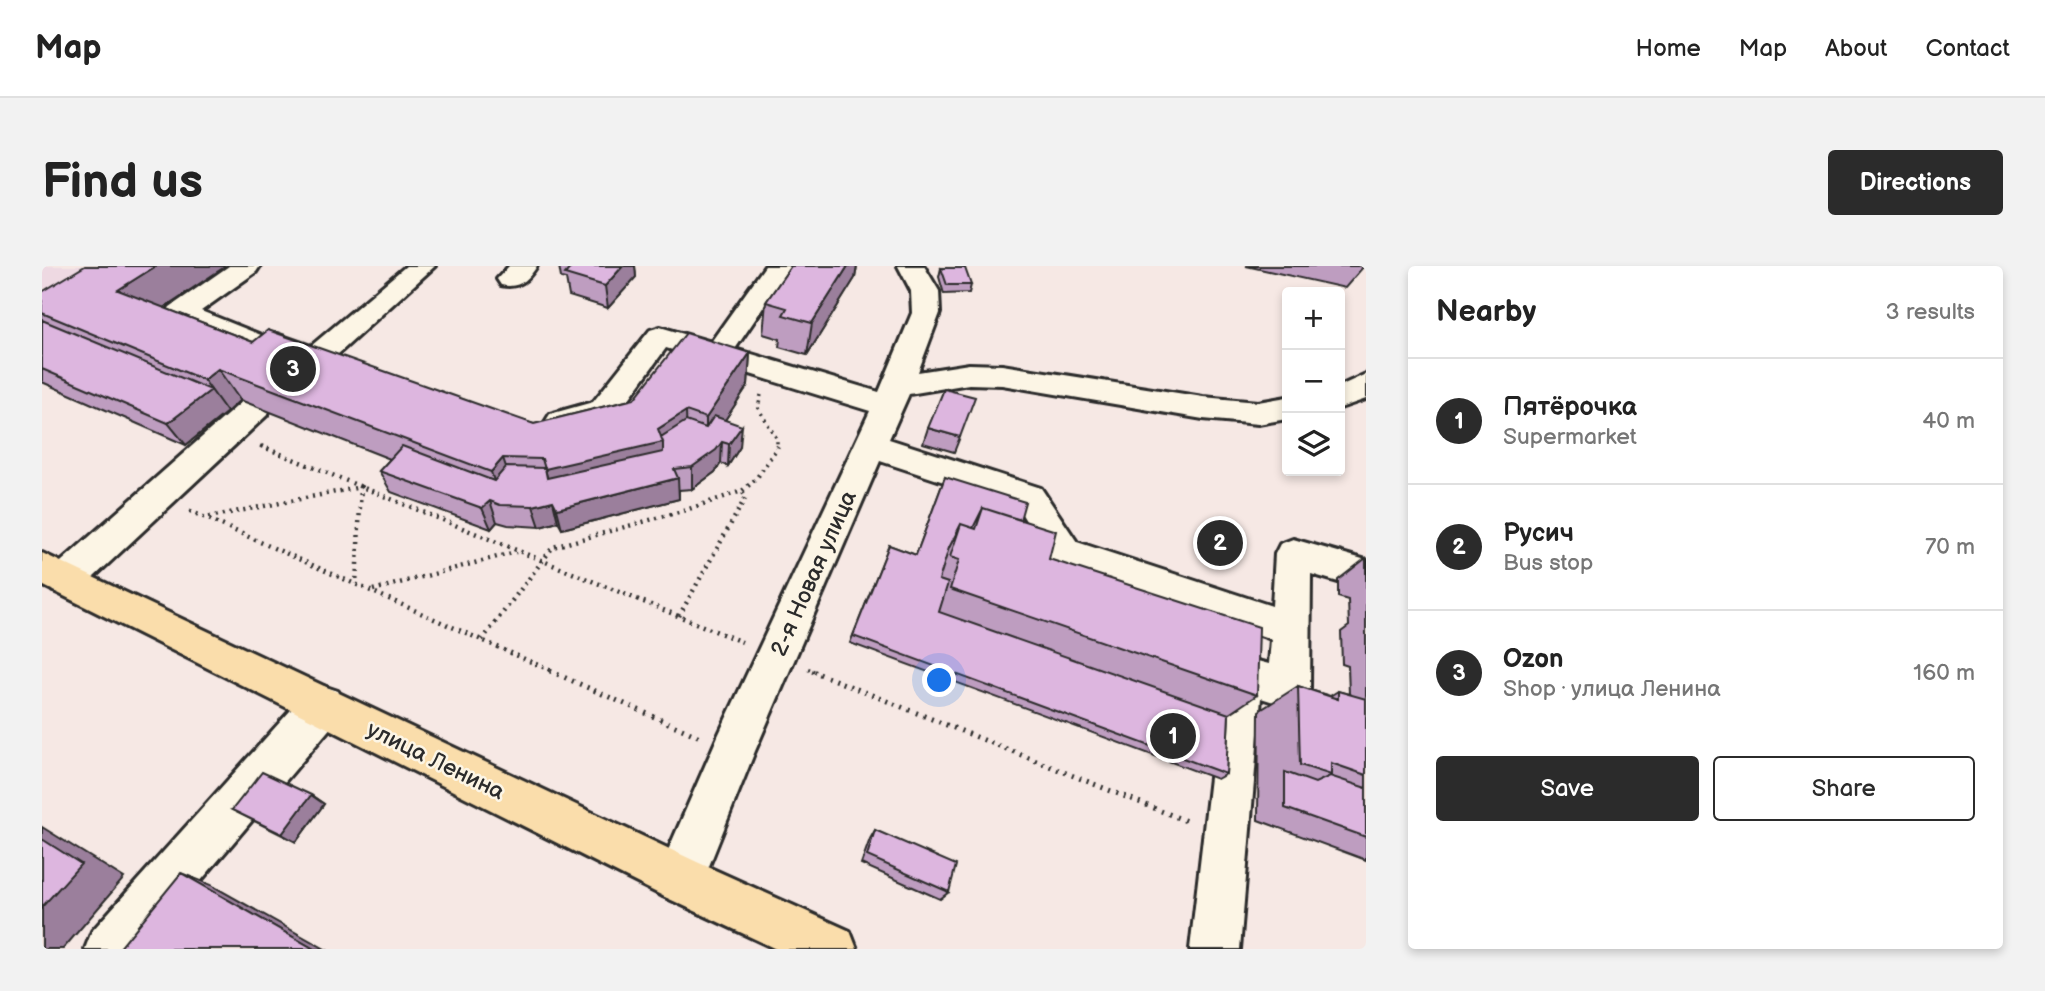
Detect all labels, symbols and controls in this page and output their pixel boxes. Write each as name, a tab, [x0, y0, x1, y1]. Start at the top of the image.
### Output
text: Map	[35, 28, 101, 68]
text: Home	[1636, 34, 1701, 63]
text: Map	[1739, 34, 1787, 63]
text: About	[1825, 34, 1887, 63]
text: Contact	[1925, 34, 2010, 63]
button: Directions	[1828, 150, 2003, 215]
text: Find us	[42, 153, 203, 212]
map controls	[1282, 287, 1345, 476]
button: +	[1282, 287, 1345, 350]
text: Nearby	[1436, 294, 1536, 330]
text: 3 results	[1886, 298, 1975, 326]
pin: 3	[270, 343, 316, 395]
button: −	[1282, 350, 1345, 413]
text: Пятёрочка	[1503, 392, 1637, 423]
text: 1	[1454, 407, 1464, 435]
text: 40 m	[1922, 407, 1975, 435]
button: layers	[1282, 413, 1345, 476]
text: Supermarket	[1503, 423, 1637, 451]
street label: 2-я Новая улица	[765, 486, 863, 661]
pin: 2	[1197, 517, 1243, 569]
text: Русич	[1503, 518, 1574, 549]
text: 2	[1452, 533, 1466, 561]
text: 70 m	[1925, 533, 1975, 561]
text: Bus stop	[1503, 549, 1593, 577]
text: Ozon	[1503, 644, 1564, 675]
text: 3	[1452, 659, 1466, 687]
text: 160 m	[1913, 659, 1975, 687]
your location	[922, 663, 956, 697]
text: Shop · улица Ленина	[1503, 675, 1721, 703]
pin: 1	[1150, 710, 1196, 762]
street label: улица Ленина	[362, 715, 509, 806]
button: Save	[1436, 756, 1699, 821]
button: Share	[1713, 756, 1975, 821]

